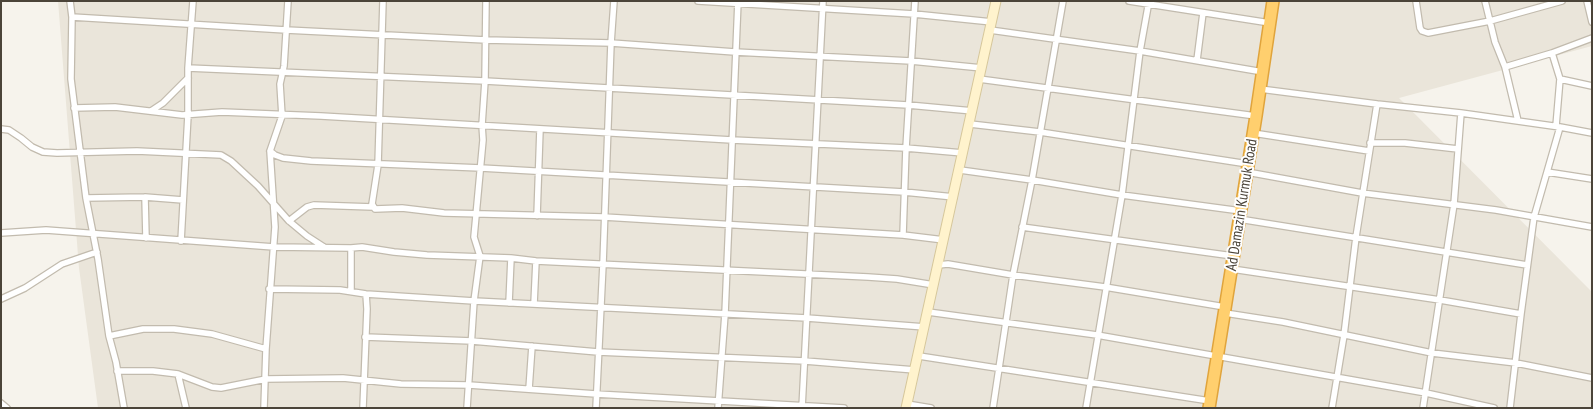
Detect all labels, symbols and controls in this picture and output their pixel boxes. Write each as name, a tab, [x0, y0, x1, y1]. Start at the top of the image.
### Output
street label: Ad Damazin Kurmuk Road	[1223, 138, 1261, 272]

